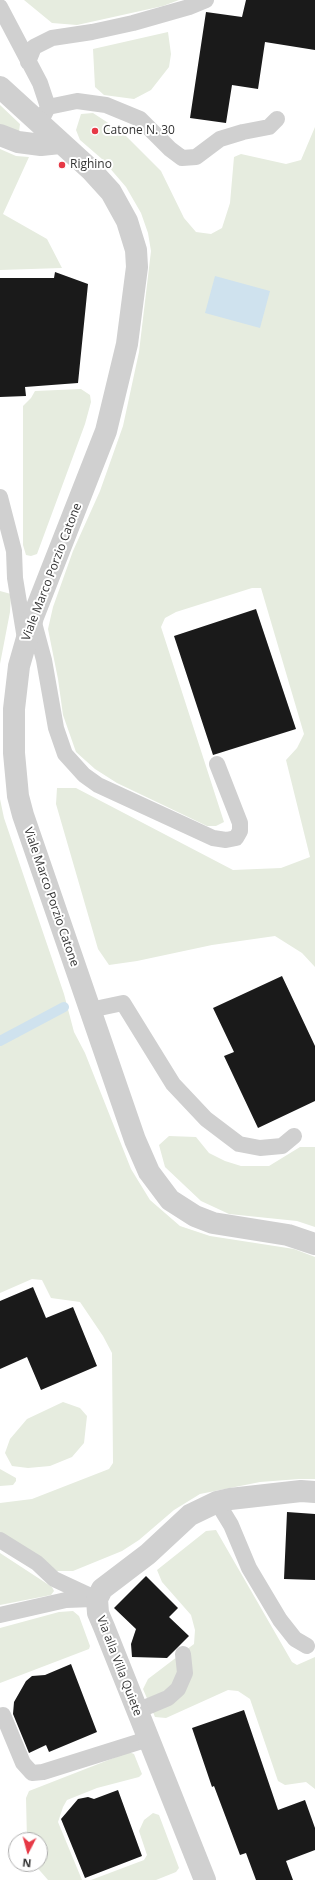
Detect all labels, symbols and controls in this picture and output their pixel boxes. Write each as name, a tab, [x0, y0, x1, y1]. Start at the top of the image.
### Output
place label: Catone N. 30	[103, 124, 175, 138]
marker: Catone N. 30	[90, 126, 100, 136]
place label: Righino	[70, 158, 112, 172]
marker: Righino	[57, 160, 67, 170]
street label: Viale Marco Porzio Catone	[19, 501, 85, 643]
street label: Viale Marco Porzio Catone	[20, 825, 82, 969]
street label: Via alla Villa Quiete	[93, 1614, 145, 1718]
north arrow	[8, 1832, 48, 1872]
text: N	[22, 1856, 32, 1871]

